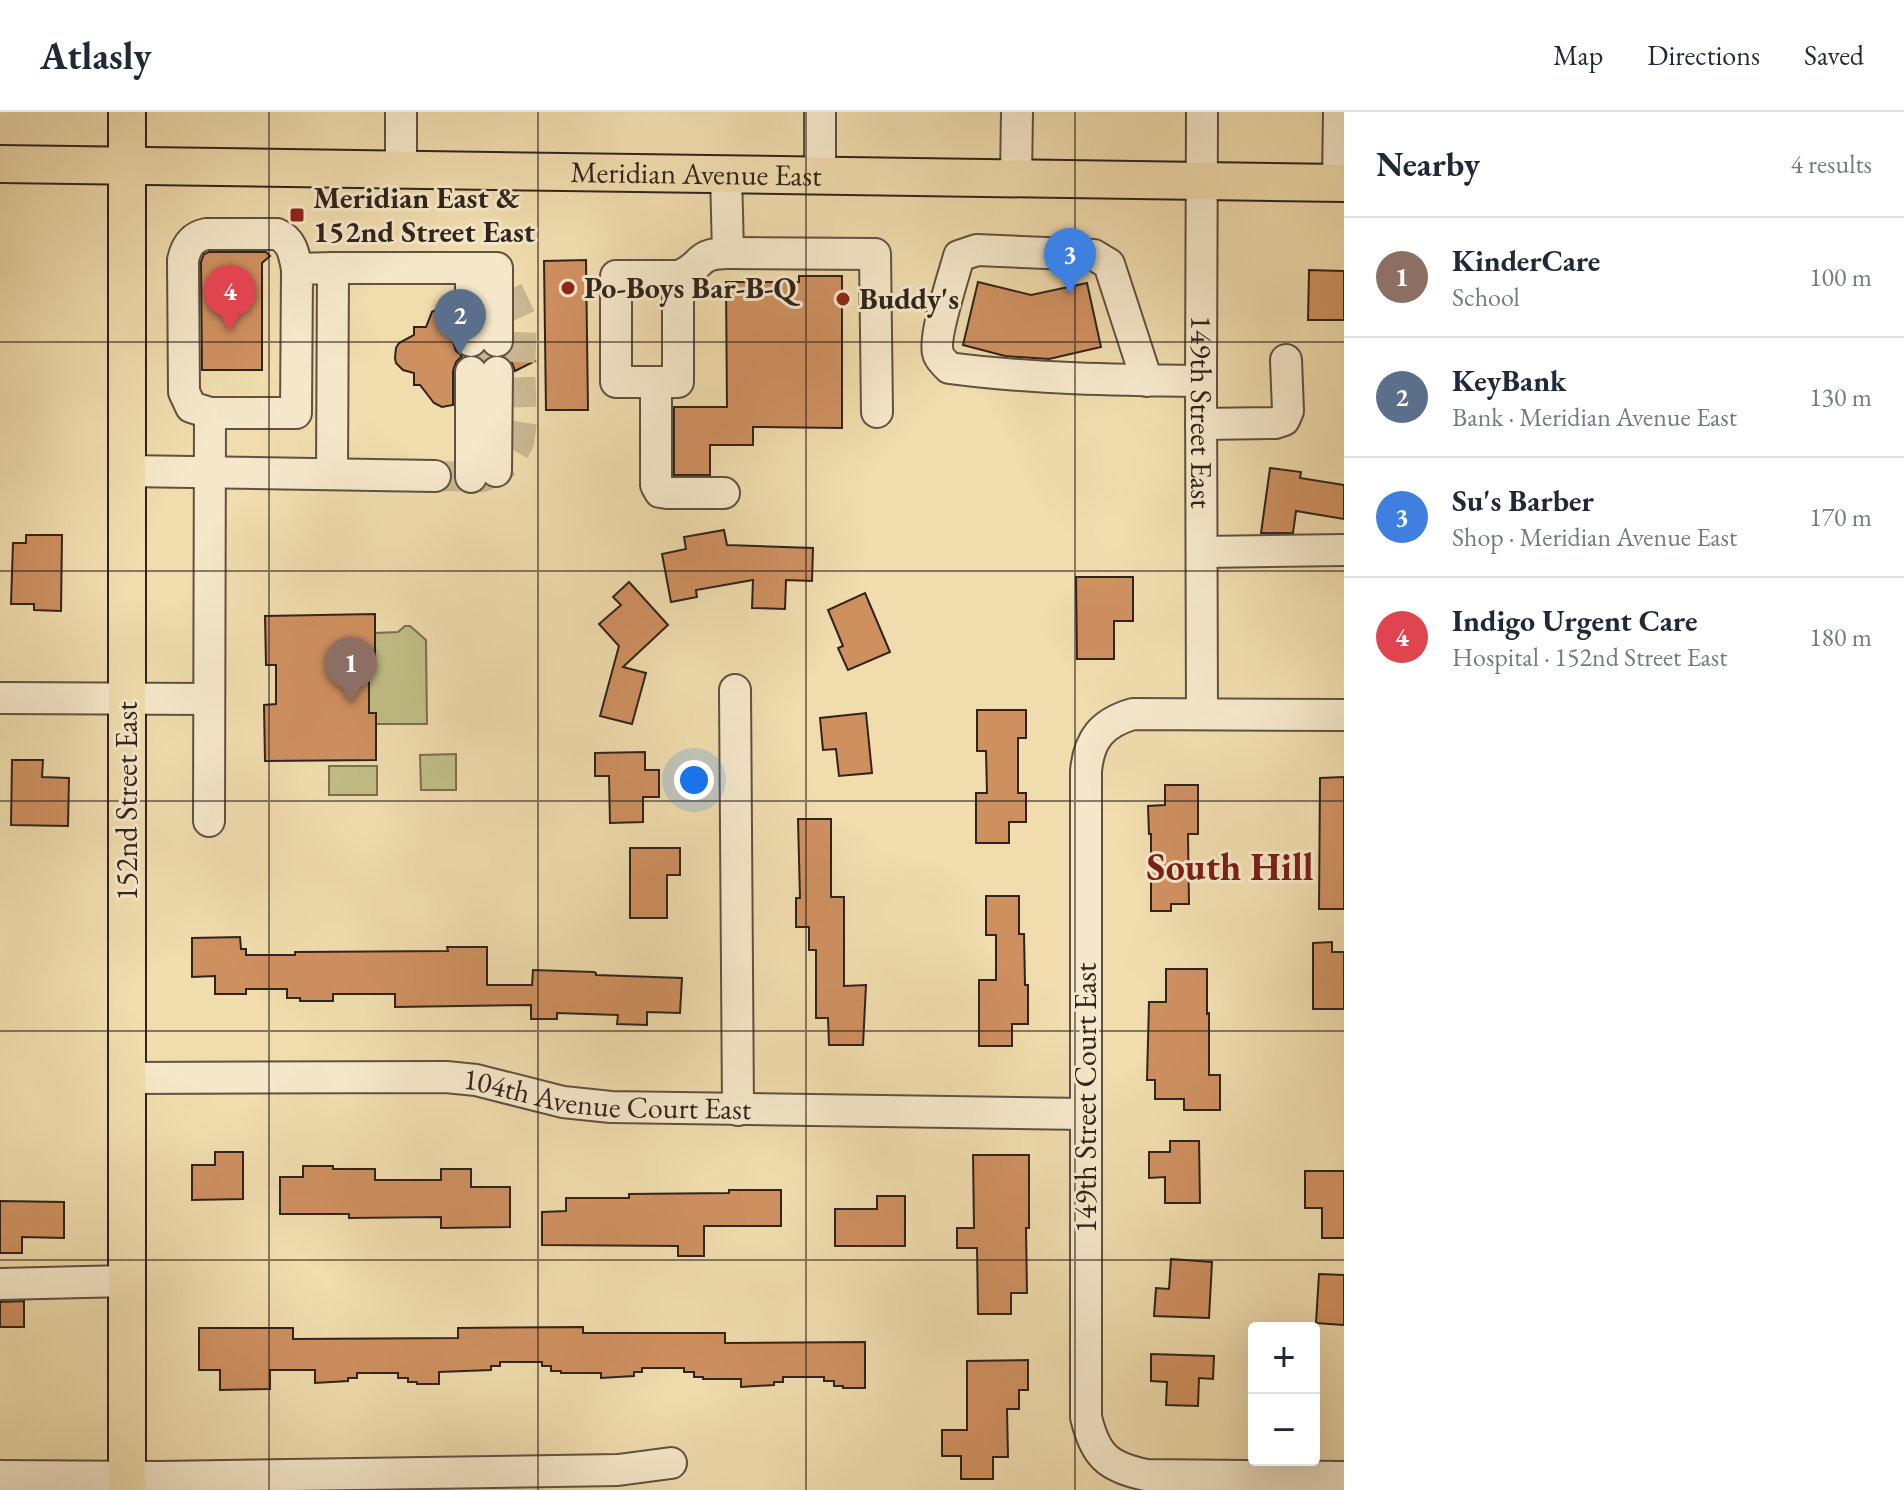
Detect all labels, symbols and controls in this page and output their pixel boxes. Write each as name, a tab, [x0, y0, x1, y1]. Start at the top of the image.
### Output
text: Atlasly	[40, 31, 151, 80]
text: Map	[1553, 37, 1603, 73]
text: Directions	[1647, 37, 1760, 73]
text: Saved	[1804, 37, 1864, 73]
text: Nearby	[1376, 142, 1480, 186]
text: 4 results	[1791, 147, 1872, 181]
street label: Meridian Avenue East	[570, 152, 822, 195]
place label: Meridian East & 152nd Street East	[313, 178, 536, 251]
marker: Meridian East & 152nd Street East	[288, 206, 306, 224]
pin: 3	[1044, 228, 1096, 294]
text: KinderCare	[1452, 241, 1600, 280]
text: 1	[1395, 260, 1409, 294]
text: 100 m	[1809, 260, 1872, 294]
pin: 4	[204, 265, 256, 331]
place label: Po-Boys Bar-B-Q	[584, 268, 800, 307]
marker: Po-Boys Bar-B-Q	[559, 279, 577, 297]
place label: Buddy's	[859, 279, 959, 318]
text: School	[1452, 280, 1520, 314]
pin: 2	[434, 289, 486, 355]
marker: Buddy's	[834, 290, 852, 308]
street label: 149th Street East	[1182, 315, 1221, 509]
text: KeyBank	[1452, 361, 1567, 400]
text: 2	[1395, 380, 1409, 414]
text: 130 m	[1809, 380, 1872, 414]
text: Bank · Meridian Avenue East	[1452, 400, 1737, 434]
text: Su's Barber	[1452, 481, 1594, 520]
text: 3	[1395, 500, 1409, 534]
text: 170 m	[1809, 500, 1872, 534]
text: Shop · Meridian Avenue East	[1452, 520, 1737, 554]
text: Indigo Urgent Care	[1452, 601, 1697, 640]
text: 4	[1395, 620, 1409, 654]
text: 180 m	[1809, 620, 1872, 654]
pin: 1	[325, 637, 377, 703]
text: Hospital · 152nd Street East	[1452, 640, 1727, 674]
street label: 152nd Street East	[107, 701, 146, 901]
your location	[674, 760, 714, 800]
district label: South Hill	[1146, 842, 1314, 891]
street label: 149th Street Court East	[1066, 962, 1105, 1233]
street label: 104th Avenue Court East	[462, 1059, 752, 1128]
map controls	[1248, 1322, 1320, 1466]
button: +	[1248, 1322, 1320, 1394]
button: −	[1248, 1394, 1320, 1466]

